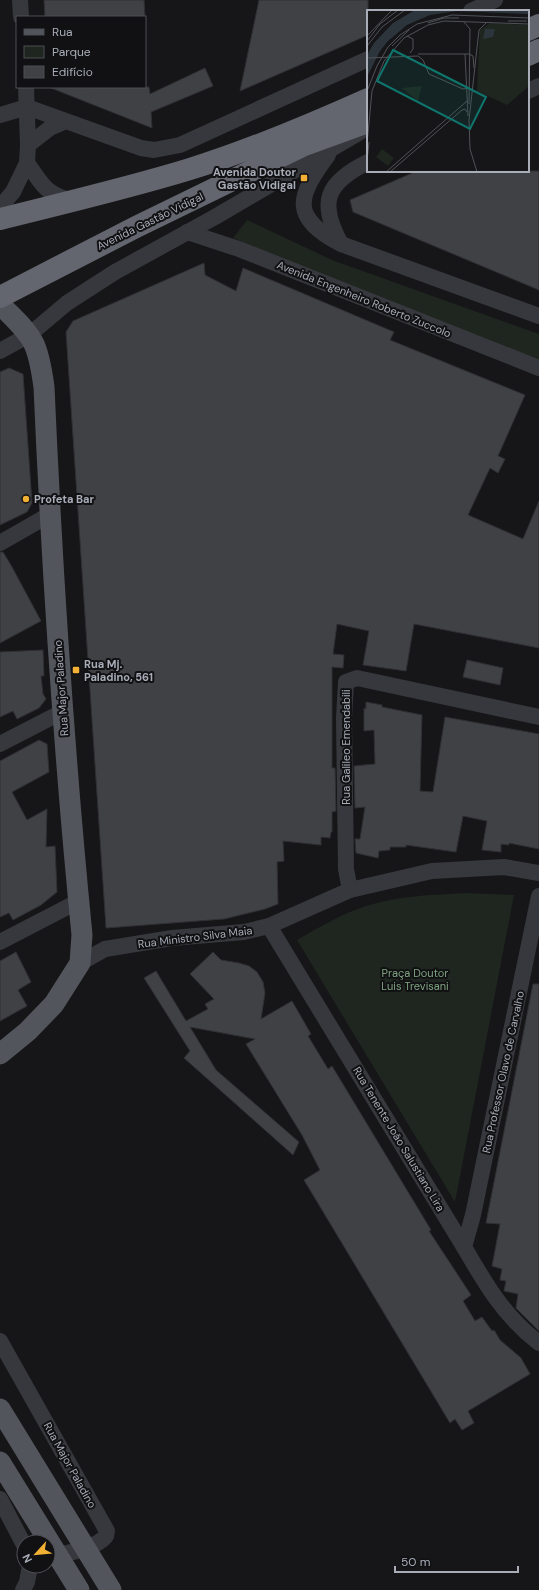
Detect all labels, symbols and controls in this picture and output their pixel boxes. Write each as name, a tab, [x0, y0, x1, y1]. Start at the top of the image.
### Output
inset map	[367, 10, 529, 172]
legend	[16, 16, 146, 88]
text: Rua	[52, 24, 73, 40]
text: Parque	[52, 44, 91, 60]
text: Edifício	[52, 64, 93, 80]
place label: Avenida Doutor Gastão Vidigal	[213, 165, 296, 192]
marker: Avenida Doutor Gastão Vidigal	[299, 173, 309, 183]
street label: Avenida Gastão Vidigal	[94, 189, 206, 253]
street label: Avenida Engenheiro Roberto Zuccolo	[275, 258, 453, 340]
place label: Profeta Bar	[34, 492, 95, 506]
marker: Profeta Bar	[21, 494, 31, 504]
street label: Rua Major Paladino	[51, 640, 71, 736]
place label: Rua Mj. Paladino, 561	[84, 657, 153, 684]
marker: Rua Mj. Paladino, 561	[71, 665, 81, 675]
street label: Rua Galileo Emendabili	[339, 689, 353, 805]
street label: Rua Ministro Silva Maia	[137, 923, 253, 951]
park label: Praça Doutor Luis Trevisani	[381, 966, 449, 993]
street label: Rua Professor Olavo de Carvalho	[479, 990, 527, 1154]
street label: Rua Tenente João Salustiano Lira	[350, 1064, 448, 1214]
street label: Rua Major Paladino	[41, 1420, 99, 1510]
north arrow	[16, 1534, 56, 1574]
scale bar	[395, 1548, 518, 1574]
text: N	[19, 1552, 35, 1565]
text: 50 m	[401, 1554, 430, 1570]

